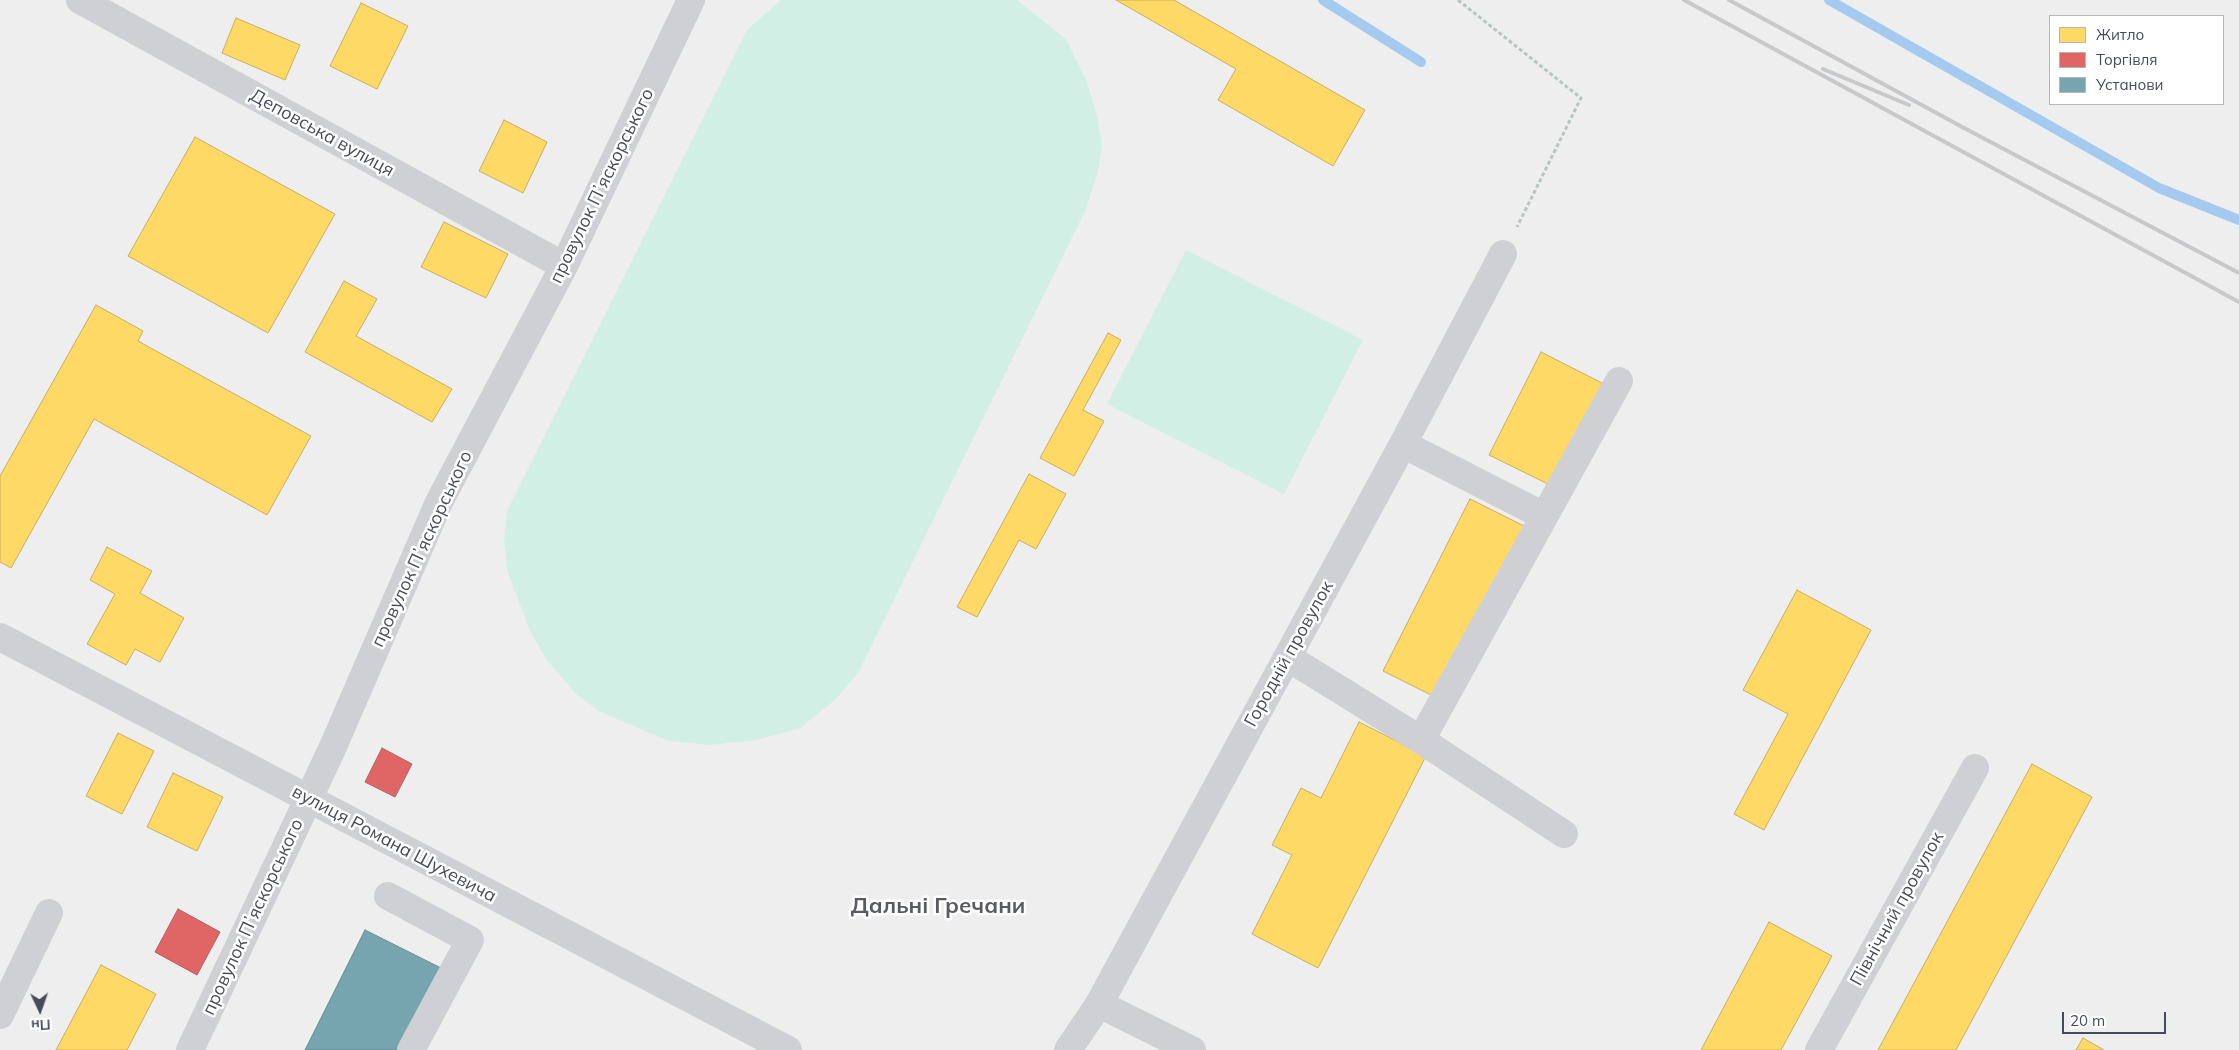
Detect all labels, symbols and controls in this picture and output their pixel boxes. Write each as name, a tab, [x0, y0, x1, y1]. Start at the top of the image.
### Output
legend	[2049, 15, 2224, 105]
text: Житло	[2096, 25, 2144, 44]
text: Торгівля	[2096, 50, 2158, 69]
text: Установи	[2096, 75, 2164, 94]
street label: Деповська вулиця	[246, 84, 398, 182]
street label: провулок Пʼяскорського	[545, 85, 659, 287]
street label: провулок Пʼяскорського	[367, 447, 477, 651]
street label: Городній провулок	[1240, 577, 1338, 731]
street label: вулиця Романа Шухевича	[288, 781, 500, 907]
street label: провулок Пʼяскорського	[198, 815, 308, 1019]
street label: Північний провулок	[1846, 828, 1948, 990]
district label: Дальні Гречани	[851, 893, 1025, 919]
north arrow	[15, 985, 65, 1035]
scale bar	[2064, 1002, 2168, 1034]
text: 20 m	[2070, 1011, 2105, 1030]
text: Пн	[31, 1015, 51, 1034]

